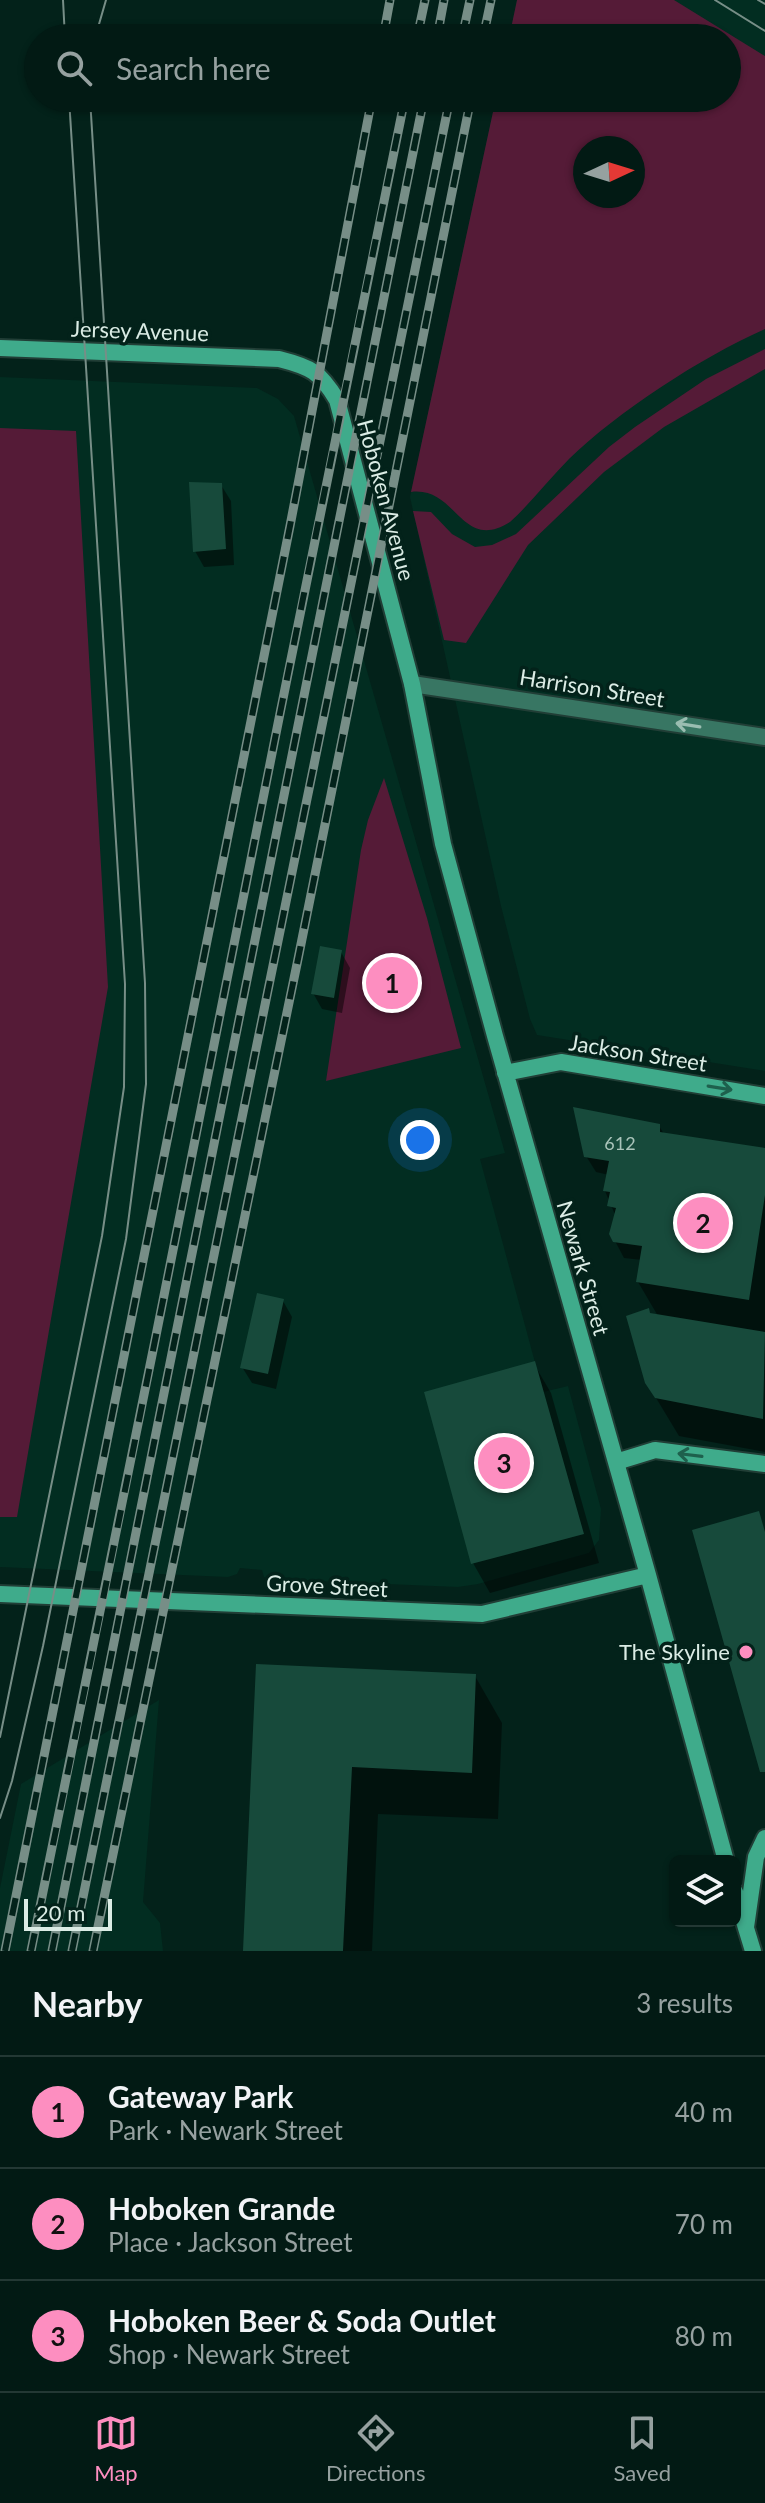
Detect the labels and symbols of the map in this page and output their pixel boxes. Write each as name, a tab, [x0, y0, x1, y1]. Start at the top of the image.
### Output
north arrow	[573, 136, 645, 208]
street label: Jersey Avenue	[71, 315, 209, 346]
street label: Hoboken Avenue	[352, 416, 421, 583]
street label: Harrison Street	[518, 663, 667, 712]
one-way arrow	[676, 717, 701, 732]
pin: 1	[366, 953, 418, 1013]
street label: Jackson Street	[567, 1028, 709, 1077]
one-way arrow	[707, 1082, 732, 1097]
your location	[400, 1120, 440, 1160]
house number: 612	[604, 1132, 636, 1154]
pin: 2	[677, 1193, 729, 1253]
street label: Newark Street	[551, 1197, 616, 1338]
pin: 3	[478, 1433, 530, 1493]
one-way arrow	[677, 1447, 704, 1462]
street label: Grove Street	[265, 1569, 389, 1602]
place label: The Skyline	[619, 1638, 730, 1665]
marker: The Skyline	[737, 1643, 755, 1661]
scale bar	[24, 1895, 112, 1931]

